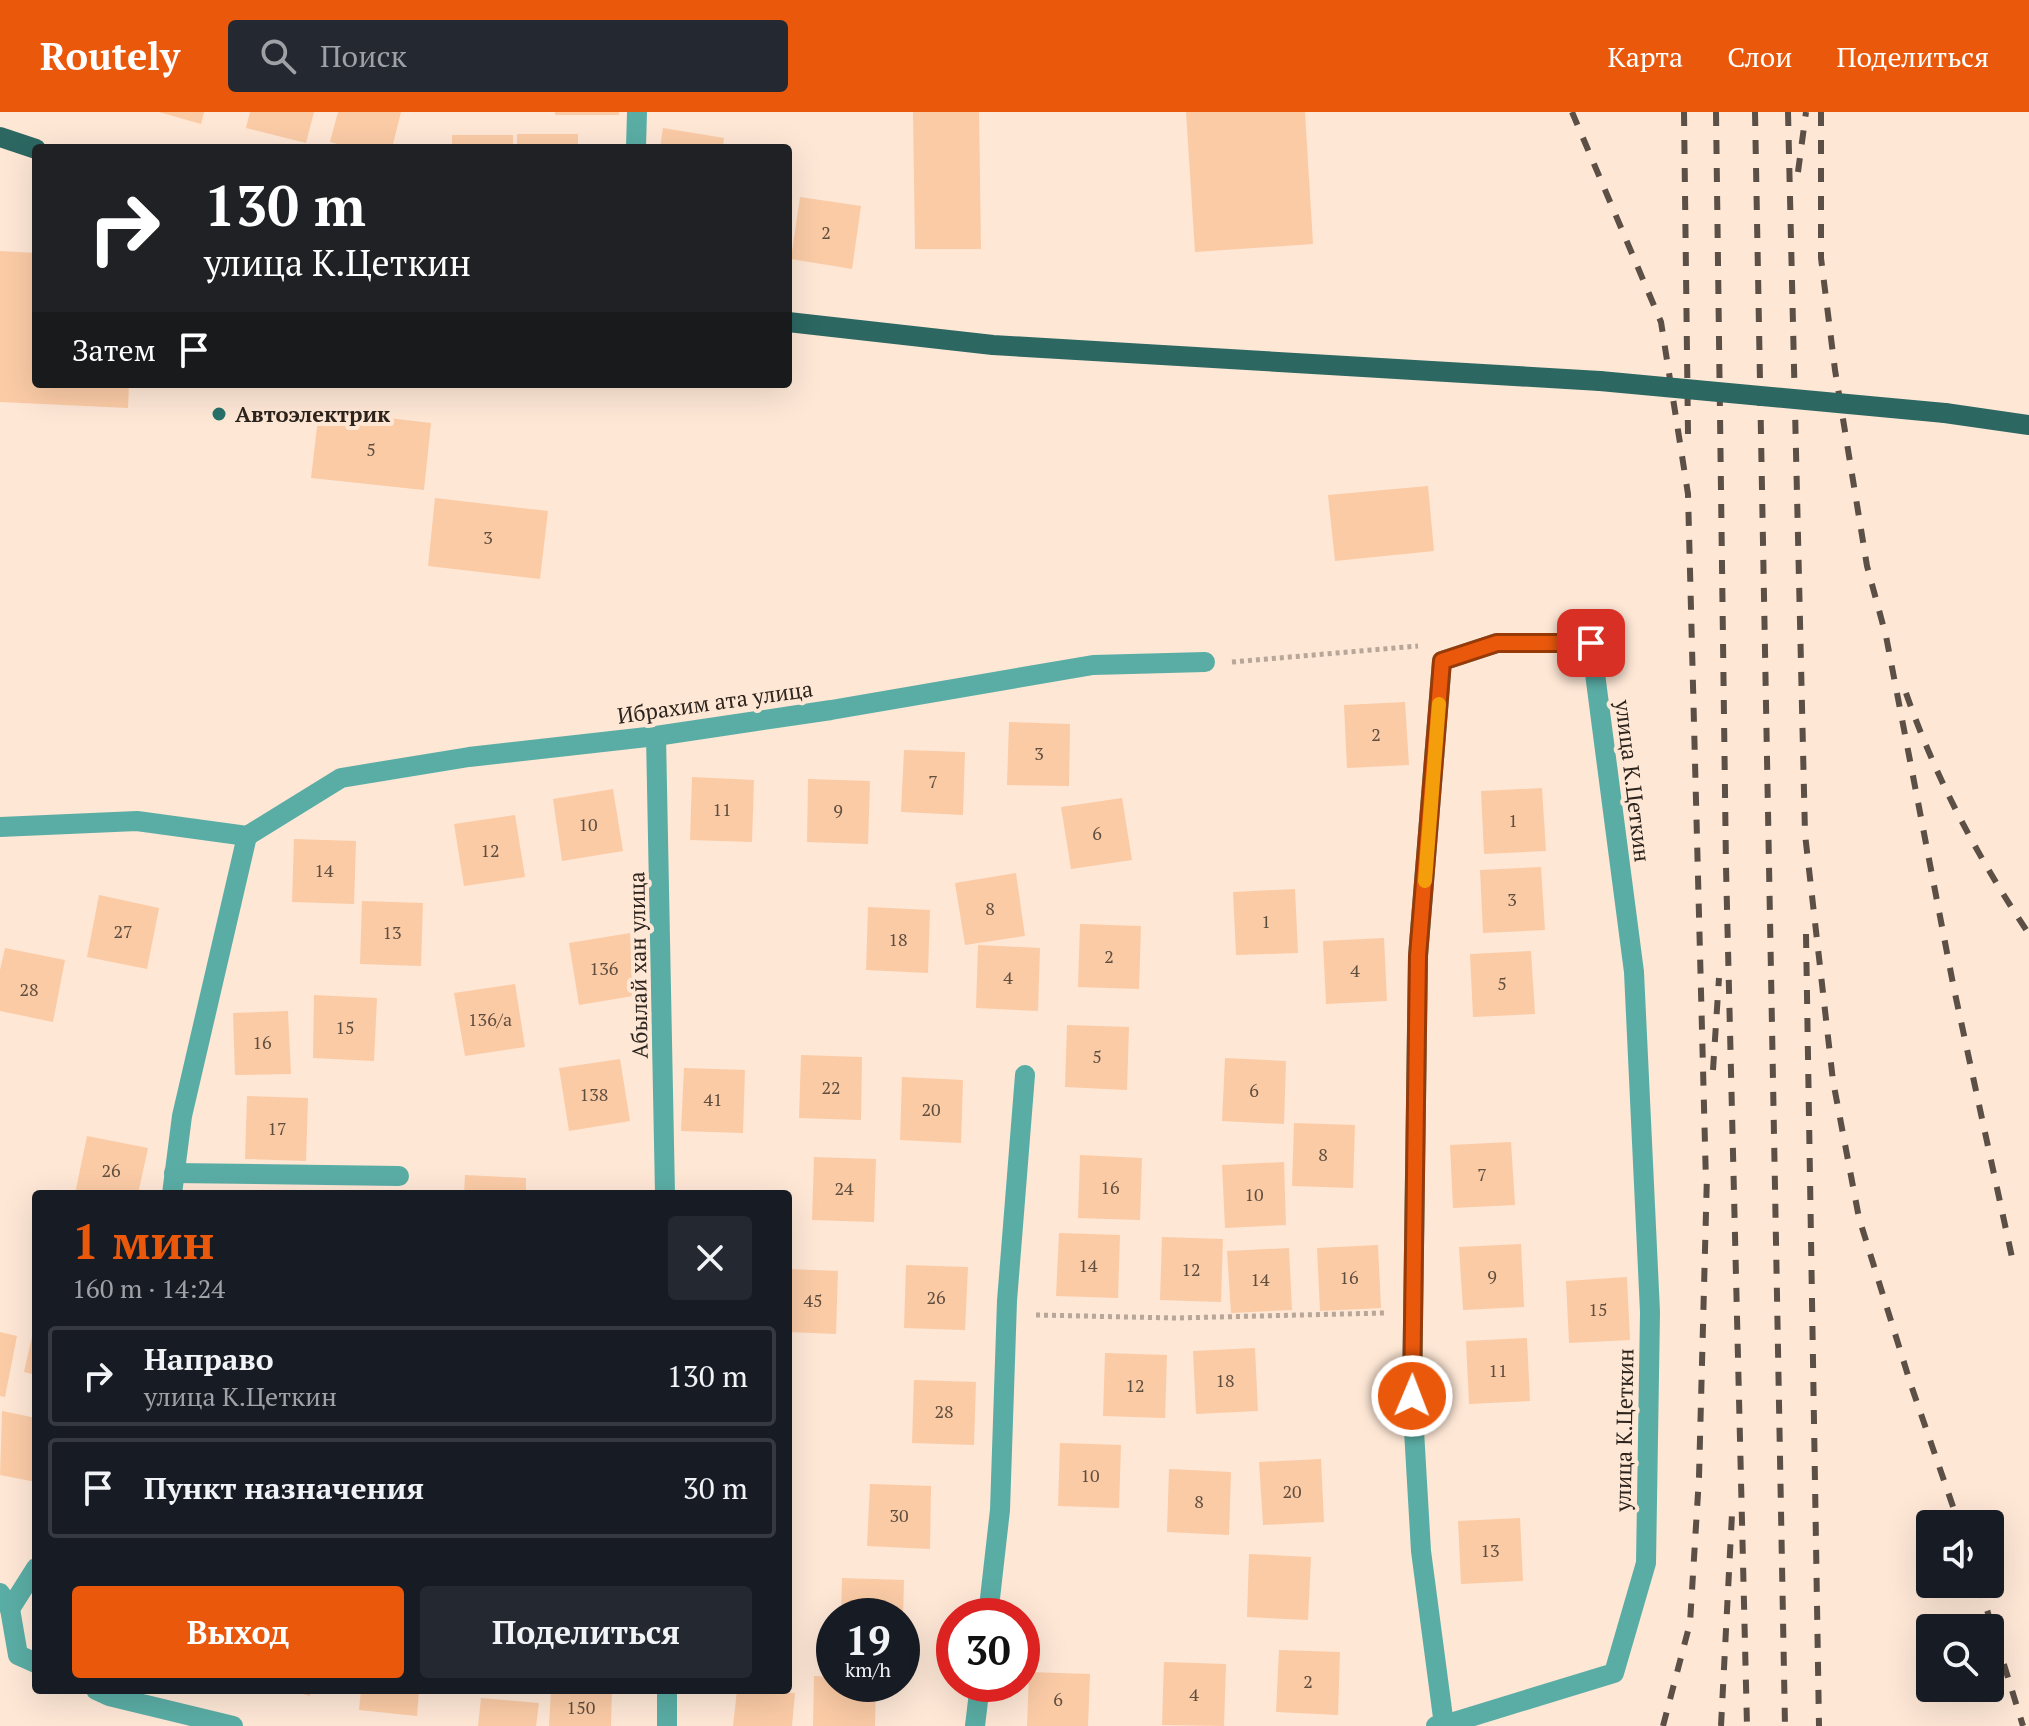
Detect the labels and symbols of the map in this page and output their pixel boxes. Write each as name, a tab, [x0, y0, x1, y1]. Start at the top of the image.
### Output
house number: 2	[821, 220, 831, 244]
place label: Автоэлектрик	[235, 399, 391, 428]
marker: Автоэлектрик	[210, 405, 228, 423]
house number: 5	[366, 437, 376, 461]
house number: 3	[483, 525, 493, 549]
pin	[1557, 609, 1625, 677]
street label: Ибрахим ата улица	[615, 673, 815, 730]
street label: улица К.Цеткин	[1609, 697, 1658, 864]
house number: 2	[1371, 722, 1381, 746]
house number: 3	[1034, 741, 1044, 765]
house number: 7	[928, 769, 938, 793]
house number: 11	[712, 797, 732, 821]
house number: 9	[833, 798, 843, 822]
house number: 1	[1508, 808, 1518, 832]
house number: 10	[578, 812, 598, 836]
house number: 6	[1092, 821, 1102, 845]
house number: 12	[480, 838, 500, 862]
house number: 14	[314, 858, 334, 882]
street label: Абылай хан улица	[621, 871, 654, 1059]
house number: 3	[1507, 887, 1517, 911]
house number: 8	[985, 896, 995, 920]
house number: 1	[1261, 909, 1271, 933]
house number: 27	[113, 919, 133, 943]
house number: 13	[382, 920, 402, 944]
house number: 18	[888, 927, 908, 951]
house number: 2	[1104, 944, 1114, 968]
house number: 136	[590, 956, 619, 980]
house number: 4	[1350, 958, 1360, 982]
house number: 4	[1003, 965, 1013, 989]
house number: 5	[1497, 971, 1507, 995]
house number: 28	[19, 977, 39, 1001]
house number: 136/а	[468, 1007, 512, 1031]
house number: 15	[335, 1015, 355, 1039]
house number: 16	[252, 1030, 272, 1054]
house number: 5	[1092, 1044, 1102, 1068]
house number: 22	[821, 1075, 841, 1099]
house number: 6	[1249, 1078, 1259, 1102]
house number: 138	[580, 1082, 608, 1106]
house number: 41	[703, 1087, 723, 1111]
house number: 20	[921, 1097, 941, 1121]
house number: 17	[267, 1116, 287, 1140]
house number: 8	[1318, 1142, 1328, 1166]
house number: 26	[101, 1158, 121, 1182]
house number: 7	[1477, 1162, 1487, 1186]
house number: 16	[1100, 1175, 1120, 1199]
house number: 24	[834, 1176, 854, 1200]
house number: 10	[1244, 1182, 1264, 1206]
house number: 14	[1078, 1253, 1098, 1277]
house number: 12	[1181, 1257, 1201, 1281]
house number: 9	[1487, 1264, 1497, 1288]
house number: 16	[1339, 1265, 1359, 1289]
house number: 14	[1250, 1267, 1270, 1291]
house number: 26	[926, 1285, 946, 1309]
house number: 45	[803, 1288, 823, 1312]
house number: 15	[1588, 1297, 1608, 1321]
street label: улица К.Цеткин	[1608, 1348, 1639, 1513]
position arrow	[1370, 1354, 1454, 1438]
house number: 11	[1488, 1358, 1508, 1382]
house number: 18	[1215, 1368, 1235, 1392]
house number: 12	[1125, 1373, 1145, 1397]
house number: 28	[934, 1399, 954, 1423]
house number: 10	[1080, 1463, 1100, 1487]
house number: 20	[1282, 1479, 1302, 1503]
house number: 8	[1194, 1489, 1204, 1513]
house number: 30	[889, 1503, 909, 1527]
house number: 13	[1480, 1538, 1500, 1562]
speed limit sign: 30	[936, 1598, 1040, 1702]
house number: 2	[1303, 1669, 1313, 1693]
house number: 4	[1189, 1682, 1199, 1706]
house number: 6	[1053, 1687, 1063, 1711]
house number: 150	[567, 1695, 595, 1719]

